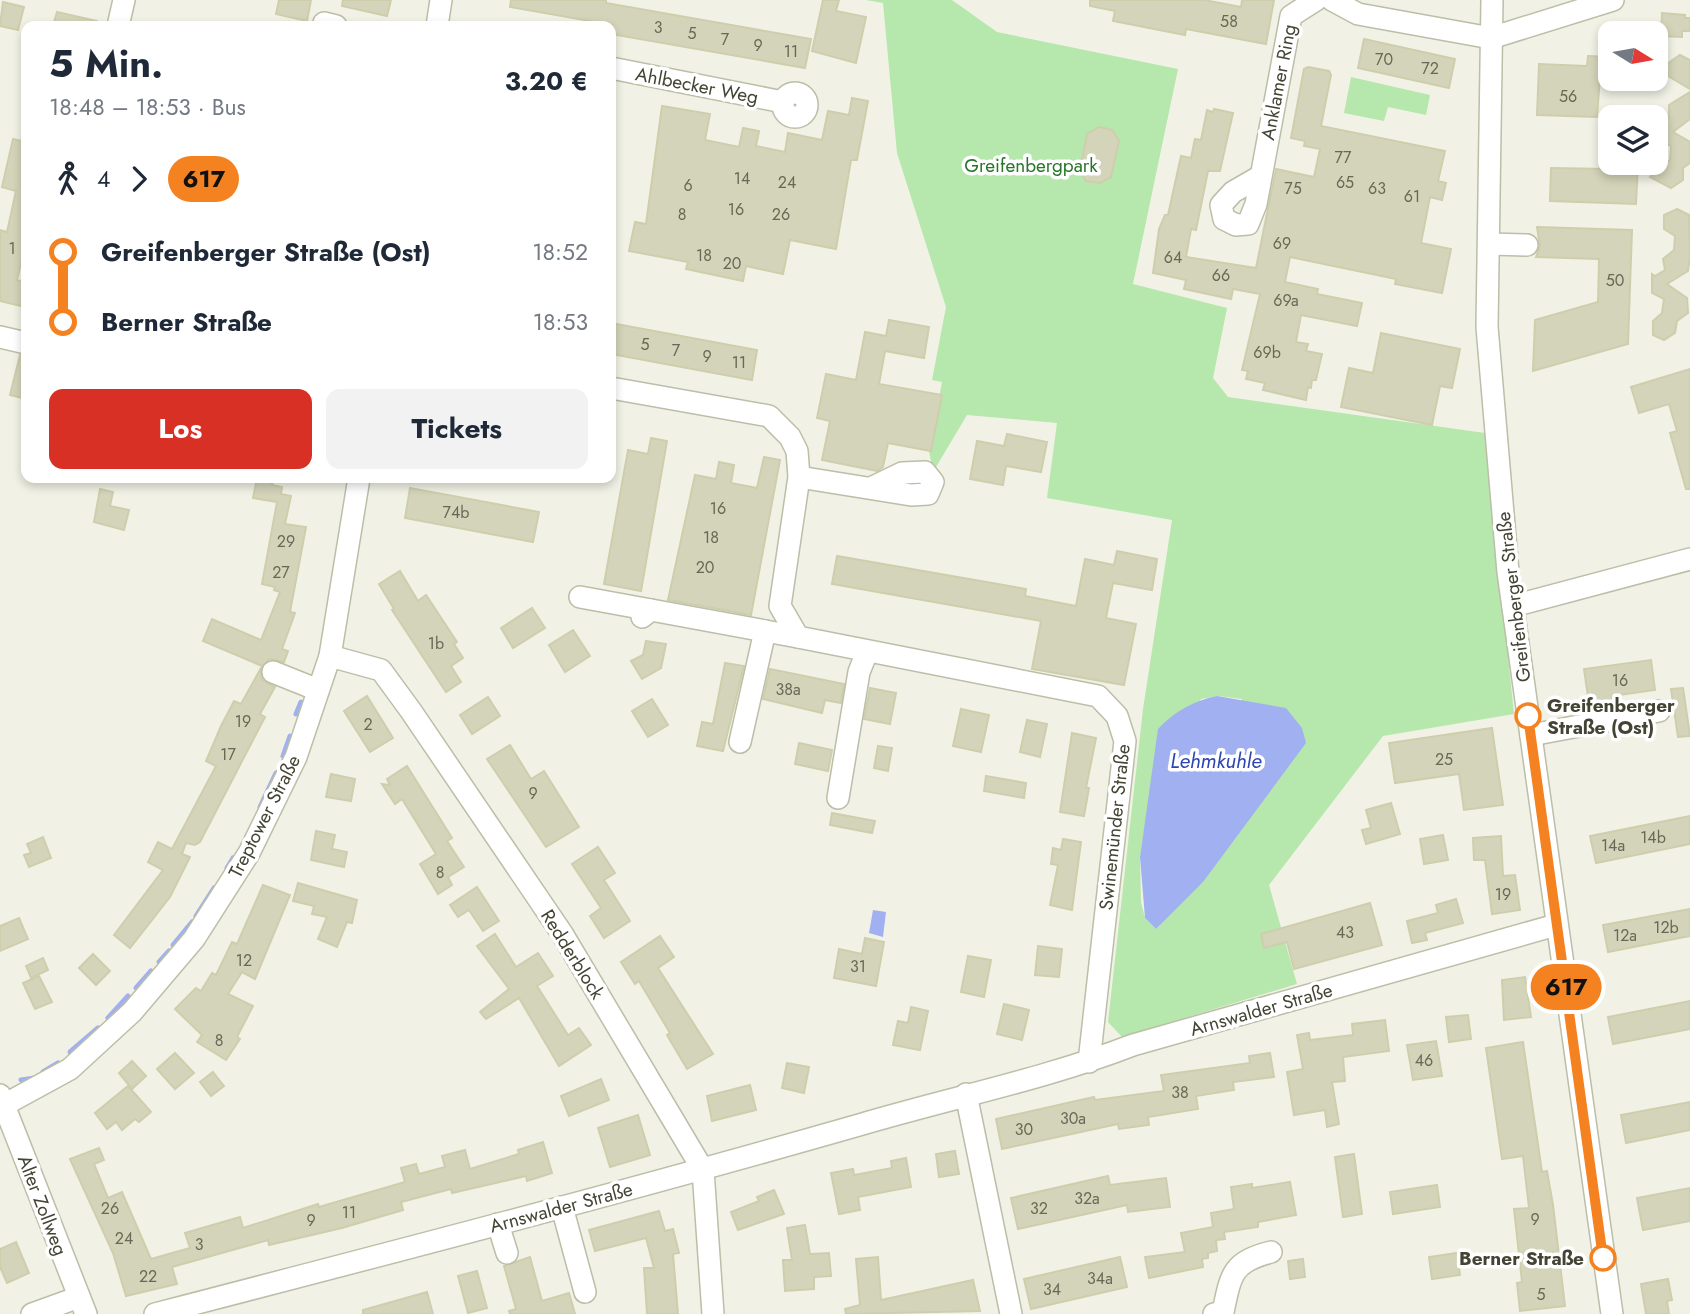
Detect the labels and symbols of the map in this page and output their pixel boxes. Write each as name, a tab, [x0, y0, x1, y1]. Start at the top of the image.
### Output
house number: 58	[1220, 10, 1238, 33]
house number: 3	[654, 16, 663, 39]
north arrow	[1598, 21, 1668, 91]
house number: 5	[687, 22, 697, 45]
street label: Anklamer Ring	[1254, 22, 1303, 142]
house number: 7	[721, 28, 730, 51]
house number: 9	[753, 34, 763, 57]
house number: 11	[784, 40, 798, 63]
house number: 70	[1375, 48, 1393, 71]
house number: 72	[1421, 57, 1439, 80]
street label: Ahlbecker Weg	[633, 60, 761, 111]
house number: 56	[1559, 85, 1577, 108]
house number: 77	[1335, 146, 1352, 169]
park label: Greifenbergpark	[964, 152, 1098, 179]
house number: 14	[734, 167, 750, 190]
house number: 24	[778, 171, 796, 194]
house number: 65	[1336, 171, 1354, 194]
house number: 6	[683, 174, 693, 197]
house number: 75	[1284, 177, 1302, 200]
house number: 63	[1368, 177, 1386, 200]
house number: 61	[1404, 185, 1420, 208]
house number: 16	[728, 198, 744, 221]
house number: 8	[678, 203, 686, 226]
house number: 26	[772, 203, 790, 226]
house number: 69	[1273, 232, 1291, 255]
house number: 1	[8, 237, 16, 260]
house number: 18	[696, 244, 712, 267]
house number: 64	[1164, 246, 1182, 269]
house number: 20	[723, 252, 741, 275]
house number: 66	[1212, 264, 1230, 287]
house number: 50	[1606, 269, 1624, 292]
house number: 69a	[1273, 289, 1299, 312]
house number: 5	[640, 333, 650, 356]
house number: 7	[672, 339, 681, 362]
house number: 69b	[1253, 341, 1281, 364]
house number: 9	[702, 345, 712, 368]
house number: 11	[732, 351, 746, 374]
house number: 16	[710, 497, 726, 520]
house number: 74b	[443, 501, 469, 524]
street label: Greifenberger Straße	[1490, 510, 1537, 684]
house number: 18	[703, 526, 719, 549]
house number: 29	[277, 530, 295, 553]
house number: 20	[696, 556, 714, 579]
house number: 27	[272, 561, 290, 584]
house number: 1b	[428, 632, 444, 655]
house number: 16	[1612, 669, 1628, 692]
house number: 38a	[775, 678, 801, 701]
place label: Greifenberger Straße (Ost)	[1547, 692, 1675, 741]
marker: Greifenberger Straße (Ost)	[1515, 703, 1541, 729]
house number: 19	[235, 710, 251, 733]
house number: 2	[363, 713, 373, 736]
house number: 17	[220, 743, 236, 766]
street label: Swinemünder Straße	[1092, 743, 1137, 911]
water label: Lehmkuhle	[1170, 746, 1262, 776]
house number: 25	[1435, 748, 1453, 771]
street label: Treptower Straße	[222, 750, 307, 882]
house number: 9	[528, 782, 538, 805]
house number: 14b	[1640, 826, 1666, 849]
house number: 14a	[1601, 834, 1625, 857]
house number: 8	[436, 861, 444, 884]
house number: 19	[1495, 883, 1511, 906]
street label: Redderblock	[534, 904, 611, 1005]
house number: 12b	[1653, 916, 1679, 939]
house number: 43	[1336, 921, 1354, 944]
house number: 12a	[1613, 924, 1637, 947]
house number: 12	[236, 949, 252, 972]
house number: 31	[850, 955, 866, 978]
line badge: 617	[1526, 964, 1606, 1010]
street label: Arnswalder Straße	[1187, 976, 1336, 1043]
house number: 8	[215, 1029, 223, 1052]
house number: 46	[1415, 1049, 1433, 1072]
house number: 38	[1171, 1081, 1189, 1104]
house number: 30a	[1060, 1107, 1086, 1130]
house number: 30	[1015, 1118, 1033, 1141]
street label: Alter Zollweg	[11, 1151, 74, 1259]
street label: Arnswalder Straße	[487, 1175, 636, 1240]
house number: 32a	[1074, 1187, 1100, 1210]
house number: 26	[101, 1197, 119, 1220]
house number: 32	[1030, 1197, 1048, 1220]
house number: 11	[342, 1201, 356, 1224]
house number: 9	[1530, 1208, 1540, 1231]
house number: 9	[306, 1209, 316, 1232]
house number: 24	[115, 1227, 133, 1250]
house number: 3	[195, 1233, 204, 1256]
place label: Berner Straße	[1459, 1245, 1584, 1272]
marker: Berner Straße	[1590, 1245, 1616, 1271]
house number: 22	[139, 1265, 157, 1288]
house number: 34a	[1087, 1267, 1113, 1290]
house number: 34	[1043, 1278, 1061, 1301]
house number: 5	[1536, 1283, 1546, 1306]

